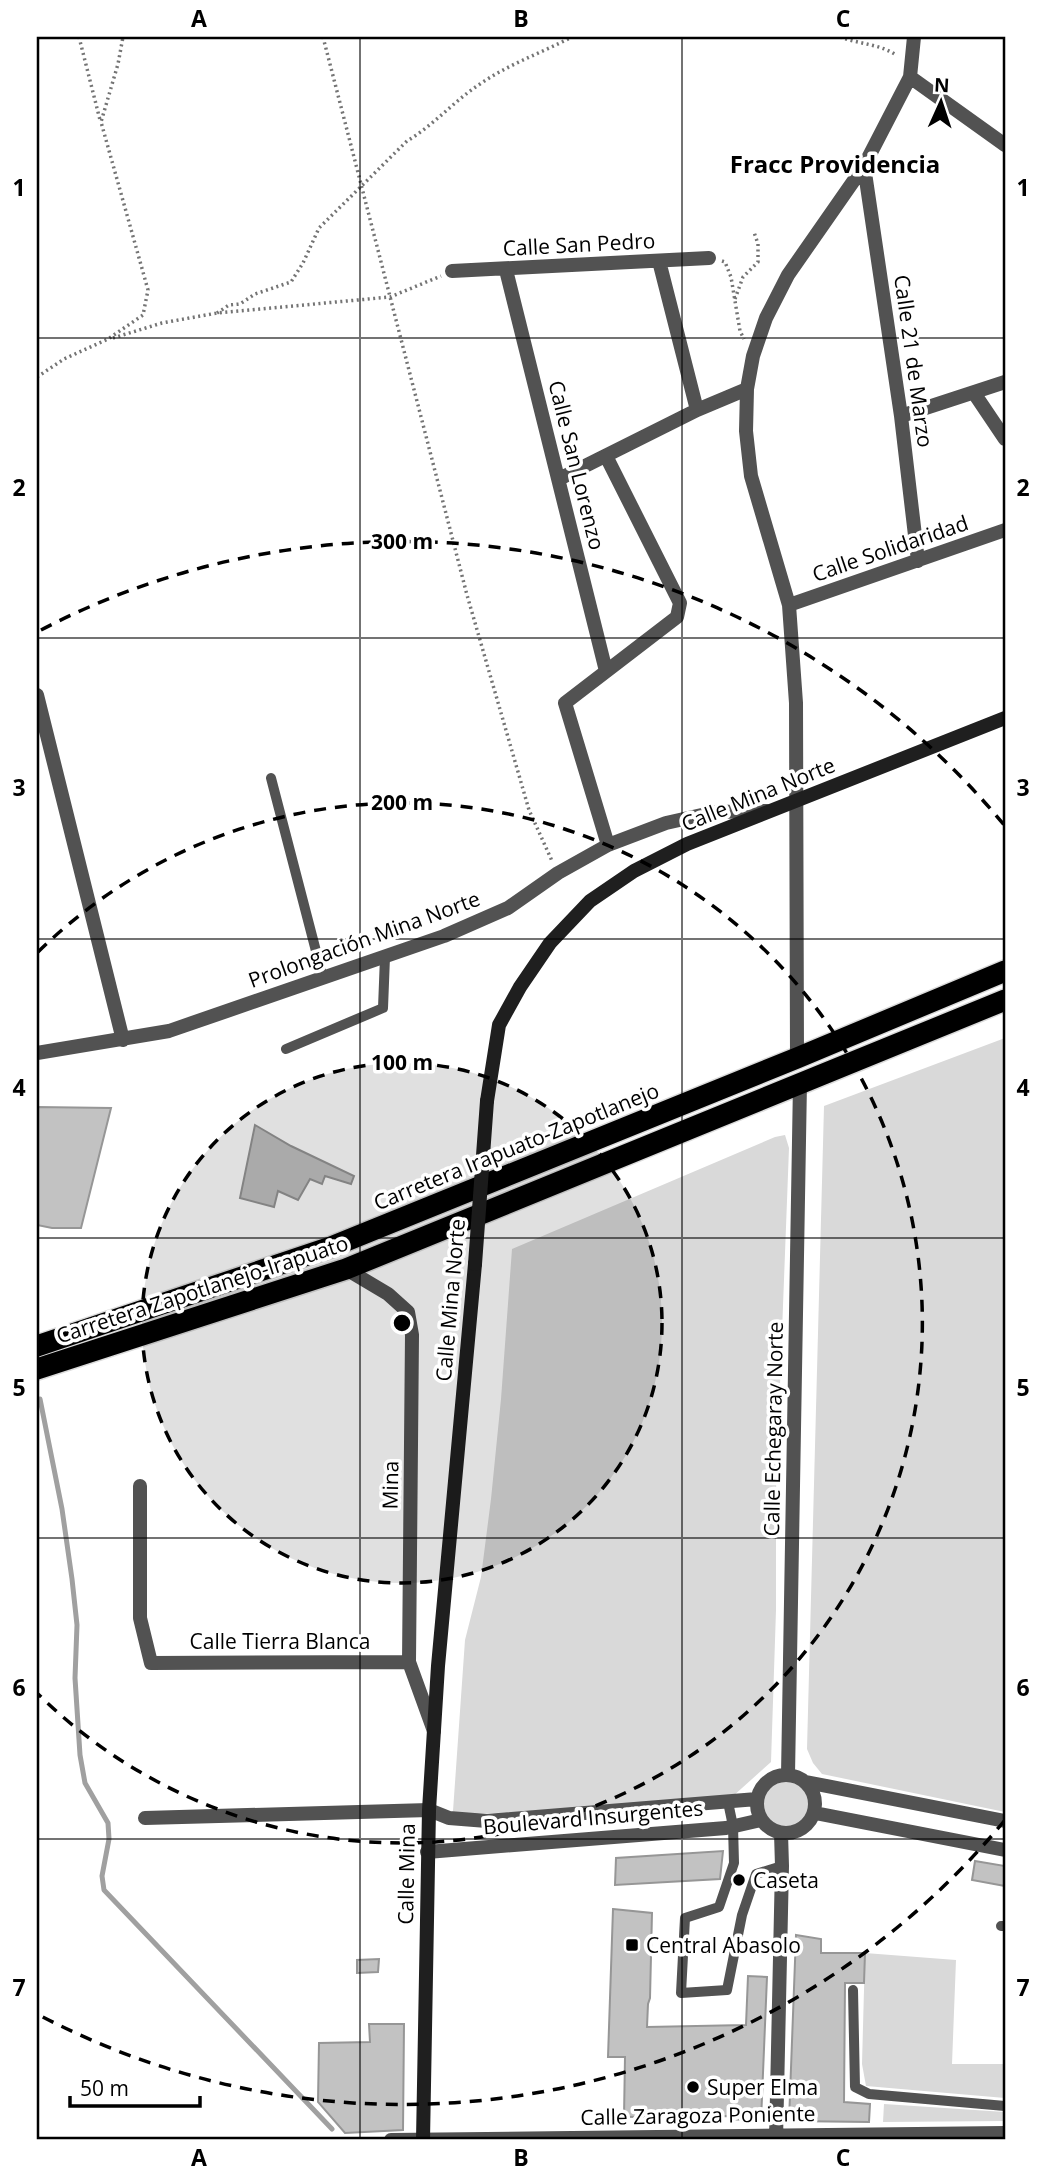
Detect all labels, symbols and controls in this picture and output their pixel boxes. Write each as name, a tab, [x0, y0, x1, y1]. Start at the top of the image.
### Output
text: A	[191, 2, 207, 34]
text: B	[513, 2, 529, 34]
text: C	[836, 2, 850, 34]
north arrow	[906, 66, 976, 136]
text: N	[933, 72, 950, 98]
district label: Fracc Providencia	[730, 147, 940, 180]
text: 1	[12, 171, 26, 203]
text: 1	[1016, 171, 1030, 203]
street label: Calle San Pedro	[502, 226, 656, 262]
street label: Calle 21 de Marzo	[888, 273, 940, 449]
street label: Calle San Lorenzo	[542, 377, 612, 553]
text: 2	[12, 471, 26, 503]
text: 2	[1016, 471, 1030, 503]
street label: Calle Solidaridad	[808, 508, 972, 588]
text: 300 m	[371, 527, 433, 555]
street label: Calle Mina Norte	[677, 750, 839, 838]
text: 3	[12, 771, 26, 803]
text: 3	[1016, 771, 1030, 803]
text: 200 m	[371, 788, 433, 816]
street label: Prolongación Mina Norte	[244, 884, 484, 994]
text: 100 m	[371, 1048, 433, 1076]
text: 4	[12, 1071, 26, 1103]
text: 4	[1016, 1071, 1030, 1103]
street label: Carretera Irapuato-Zapotlanejo	[369, 1076, 663, 1216]
street label: Calle Mina Norte	[429, 1217, 471, 1383]
street label: Carretera Zapotlanejo-Irapuato	[52, 1228, 352, 1350]
centre of rings	[390, 1311, 414, 1335]
street label: Calle Echegaray Norte	[757, 1321, 789, 1537]
text: 5	[12, 1371, 26, 1403]
text: 5	[1016, 1371, 1030, 1403]
street label: Mina	[376, 1460, 404, 1510]
street label: Calle Tierra Blanca	[190, 1627, 370, 1655]
text: 6	[12, 1671, 26, 1703]
text: 6	[1016, 1671, 1030, 1703]
street label: Boulevard Insurgentes	[482, 1793, 704, 1841]
street label: Calle Mina	[391, 1823, 421, 1925]
place label: Caseta	[753, 1866, 819, 1894]
marker: Caseta	[731, 1872, 747, 1888]
place label: Central Abasolo	[646, 1931, 801, 1959]
marker: Central Abasolo	[624, 1937, 640, 1953]
text: 7	[12, 1971, 26, 2003]
text: 7	[1016, 1971, 1030, 2003]
scale bar	[70, 2065, 200, 2109]
place label: Super Elma	[707, 2073, 818, 2101]
text: 50 m	[80, 2074, 129, 2102]
marker: Super Elma	[685, 2079, 701, 2095]
street label: Calle Zaragoza Poniente	[580, 2099, 816, 2131]
text: A	[191, 2141, 207, 2173]
text: B	[513, 2141, 529, 2173]
text: C	[836, 2141, 850, 2173]

